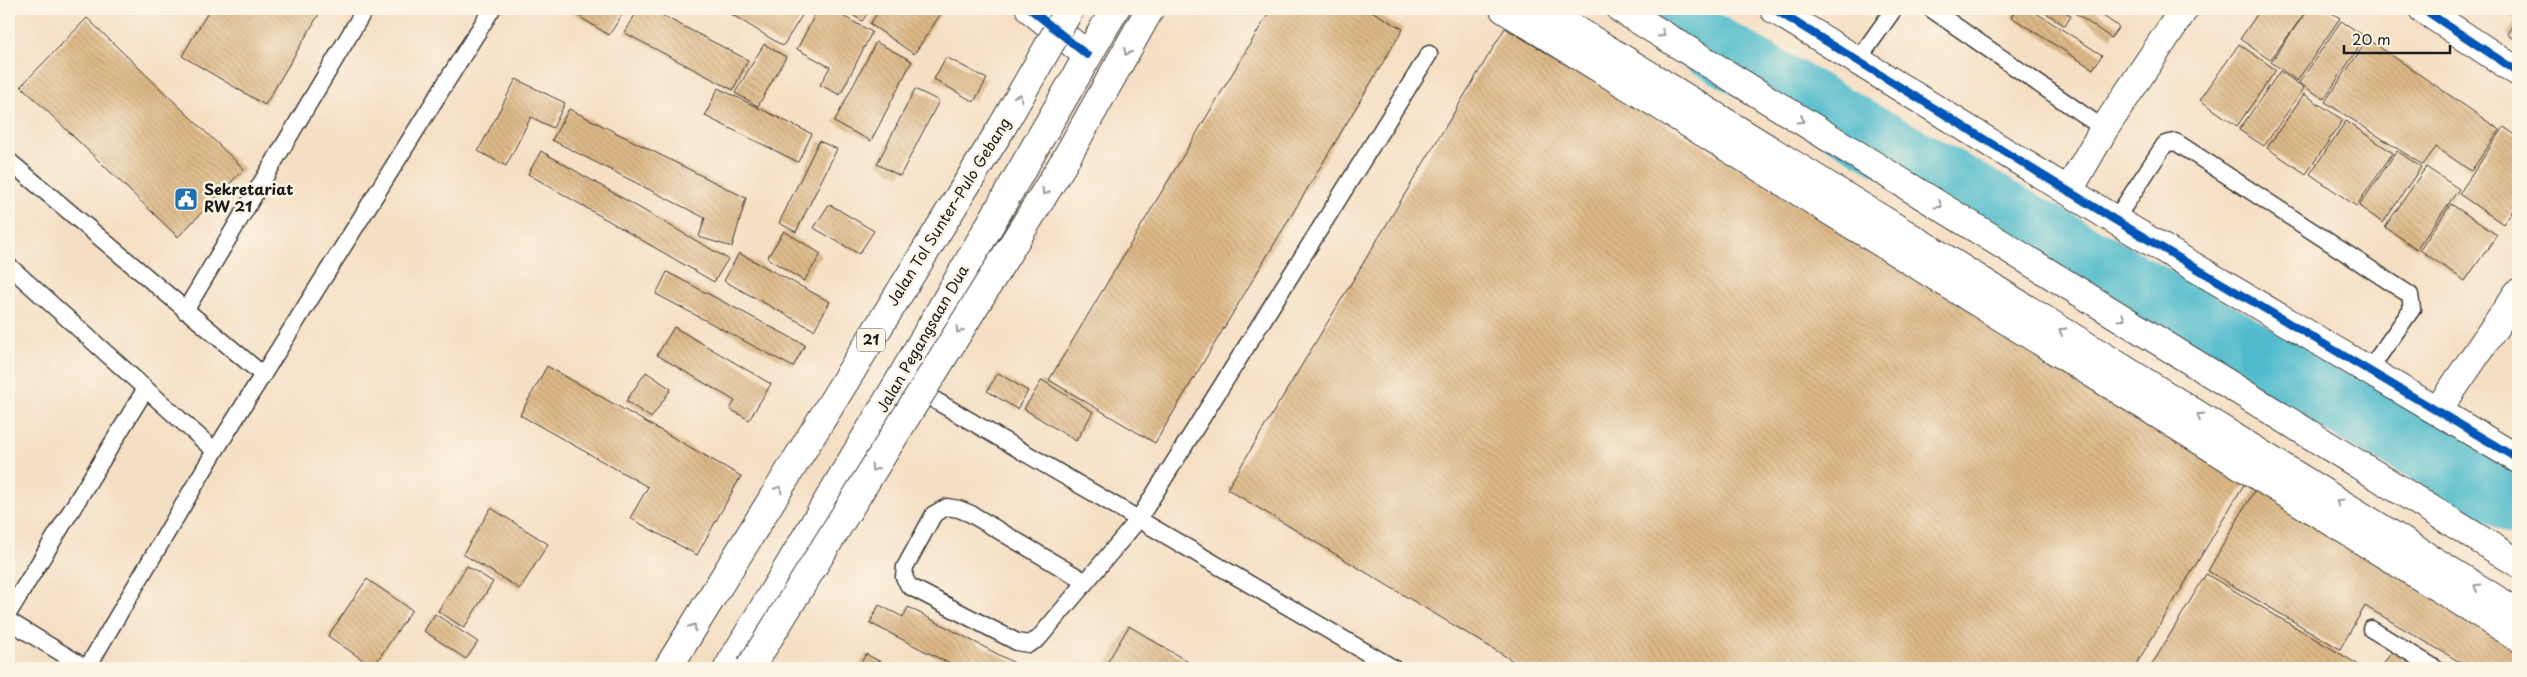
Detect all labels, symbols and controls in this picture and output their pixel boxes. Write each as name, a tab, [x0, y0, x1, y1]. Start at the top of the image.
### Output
scale bar	[2344, 22, 2451, 54]
text: 20 m	[2352, 27, 2391, 50]
one-way arrow	[1657, 28, 1666, 38]
one-way arrow	[1123, 46, 1133, 55]
one-way arrow	[1013, 93, 1023, 102]
street label: Jalan Tol Sunter–Pulo Gebang	[880, 113, 1015, 310]
one-way arrow	[1795, 113, 1804, 123]
place label: Sekretariat RW 21	[204, 177, 293, 217]
public building icon: Sekretariat RW 21	[173, 186, 199, 212]
one-way arrow	[1042, 187, 1052, 196]
one-way arrow	[1934, 199, 1943, 209]
street label: Jalan Pegangsaan Dua	[870, 260, 974, 416]
one-way arrow	[2116, 312, 2125, 321]
one-way arrow	[956, 325, 966, 334]
one-way arrow	[2059, 327, 2068, 337]
road number: 21	[857, 328, 885, 352]
one-way arrow	[2197, 413, 2206, 423]
one-way arrow	[870, 463, 880, 472]
one-way arrow	[772, 485, 782, 494]
one-way arrow	[2335, 498, 2344, 508]
one-way arrow	[2473, 584, 2482, 594]
one-way arrow	[687, 623, 697, 632]

